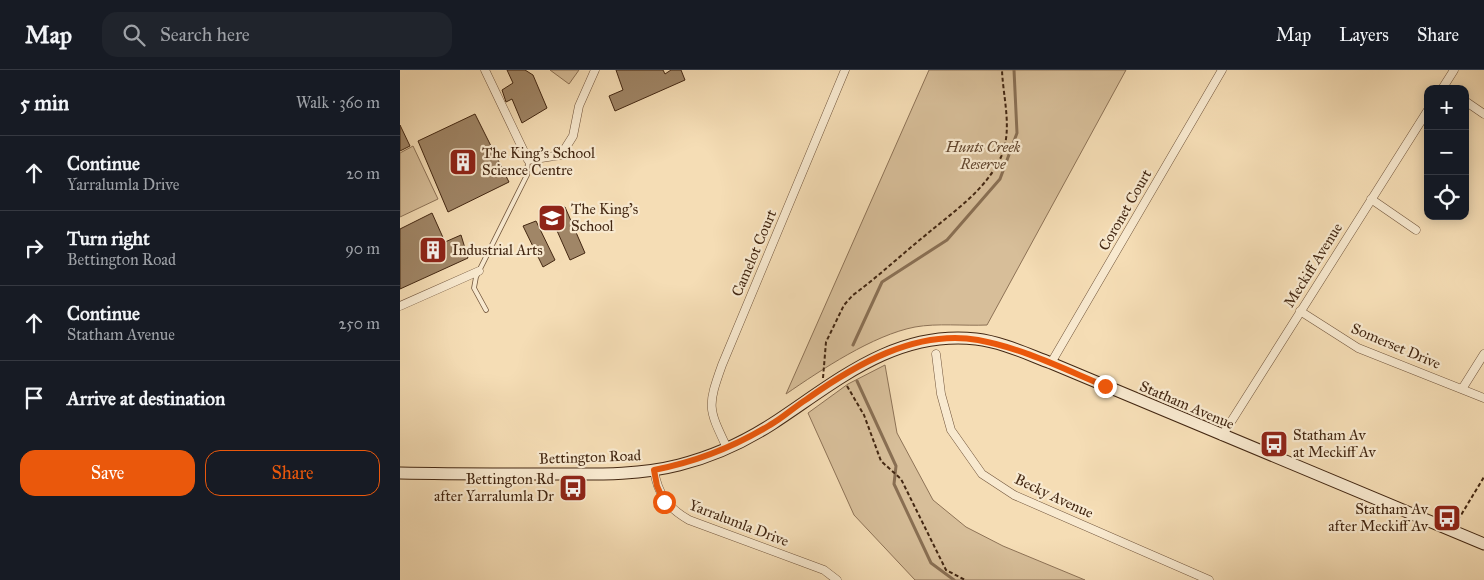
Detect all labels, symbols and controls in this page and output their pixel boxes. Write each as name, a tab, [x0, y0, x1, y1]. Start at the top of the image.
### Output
search box	[102, 12, 452, 57]
text: Map	[25, 20, 72, 50]
icon: search	[120, 21, 148, 49]
text: Search here	[160, 23, 250, 46]
text: Map	[1276, 24, 1311, 46]
text: Layers	[1339, 24, 1389, 46]
text: Share	[1417, 24, 1459, 46]
map controls	[1424, 85, 1469, 220]
button: +	[1424, 85, 1469, 130]
text: 5 min	[20, 90, 69, 116]
text: Walk · 360 m	[296, 93, 380, 112]
button: −	[1424, 130, 1469, 175]
park label: Hunts Creek Reserve	[945, 138, 1021, 173]
place label: The King's School Science Centre	[482, 144, 596, 179]
building icon: The King's School Science Centre	[448, 147, 478, 177]
text: Continue	[67, 152, 140, 175]
icon: ahead	[20, 159, 48, 187]
text: 20 m	[346, 164, 380, 183]
street label: Coronet Court	[1095, 166, 1156, 254]
text: Yarralumla Drive	[67, 175, 179, 194]
button: locate	[1424, 175, 1469, 220]
place label: The King's School	[571, 200, 638, 235]
school or university icon: The King's School	[537, 203, 567, 233]
street label: Camelot Court	[728, 206, 781, 299]
street label: Meckiff Avenue	[1280, 219, 1346, 311]
text: Turn right	[67, 227, 150, 250]
icon: right	[20, 234, 48, 262]
building icon: Industrial Arts	[418, 235, 448, 265]
text: 90 m	[345, 239, 380, 258]
place label: Industrial Arts	[452, 241, 543, 259]
text: Bettington Road	[67, 250, 176, 269]
text: Continue	[67, 302, 140, 325]
icon: ahead	[20, 309, 48, 337]
text: 250 m	[339, 314, 380, 333]
street label: Somerset Drive	[1348, 319, 1444, 373]
text: Statham Avenue	[67, 325, 175, 344]
route end	[1094, 375, 1117, 398]
street label: Statham Avenue	[1137, 377, 1237, 433]
icon: arrive	[20, 384, 48, 412]
text: Arrive at destination	[67, 387, 225, 410]
place label: Statham Av at Meckiff Av	[1293, 426, 1377, 461]
bus stop icon: Statham Av at Meckiff Av	[1259, 429, 1289, 459]
street label: Bettington Road	[539, 446, 642, 468]
button: Save	[20, 450, 195, 496]
button: Share	[205, 450, 380, 496]
place label: Bettington Rd after Yarralumla Dr	[434, 470, 554, 505]
street label: Becky Avenue	[1012, 470, 1096, 522]
bus stop icon: Bettington Rd after Yarralumla Dr	[558, 473, 588, 503]
route start	[653, 491, 676, 514]
street label: Yarralumla Drive	[687, 496, 791, 550]
place label: Statham Av after Meckiff Av	[1328, 500, 1429, 535]
bus stop icon: Statham Av after Meckiff Av	[1432, 503, 1462, 533]

